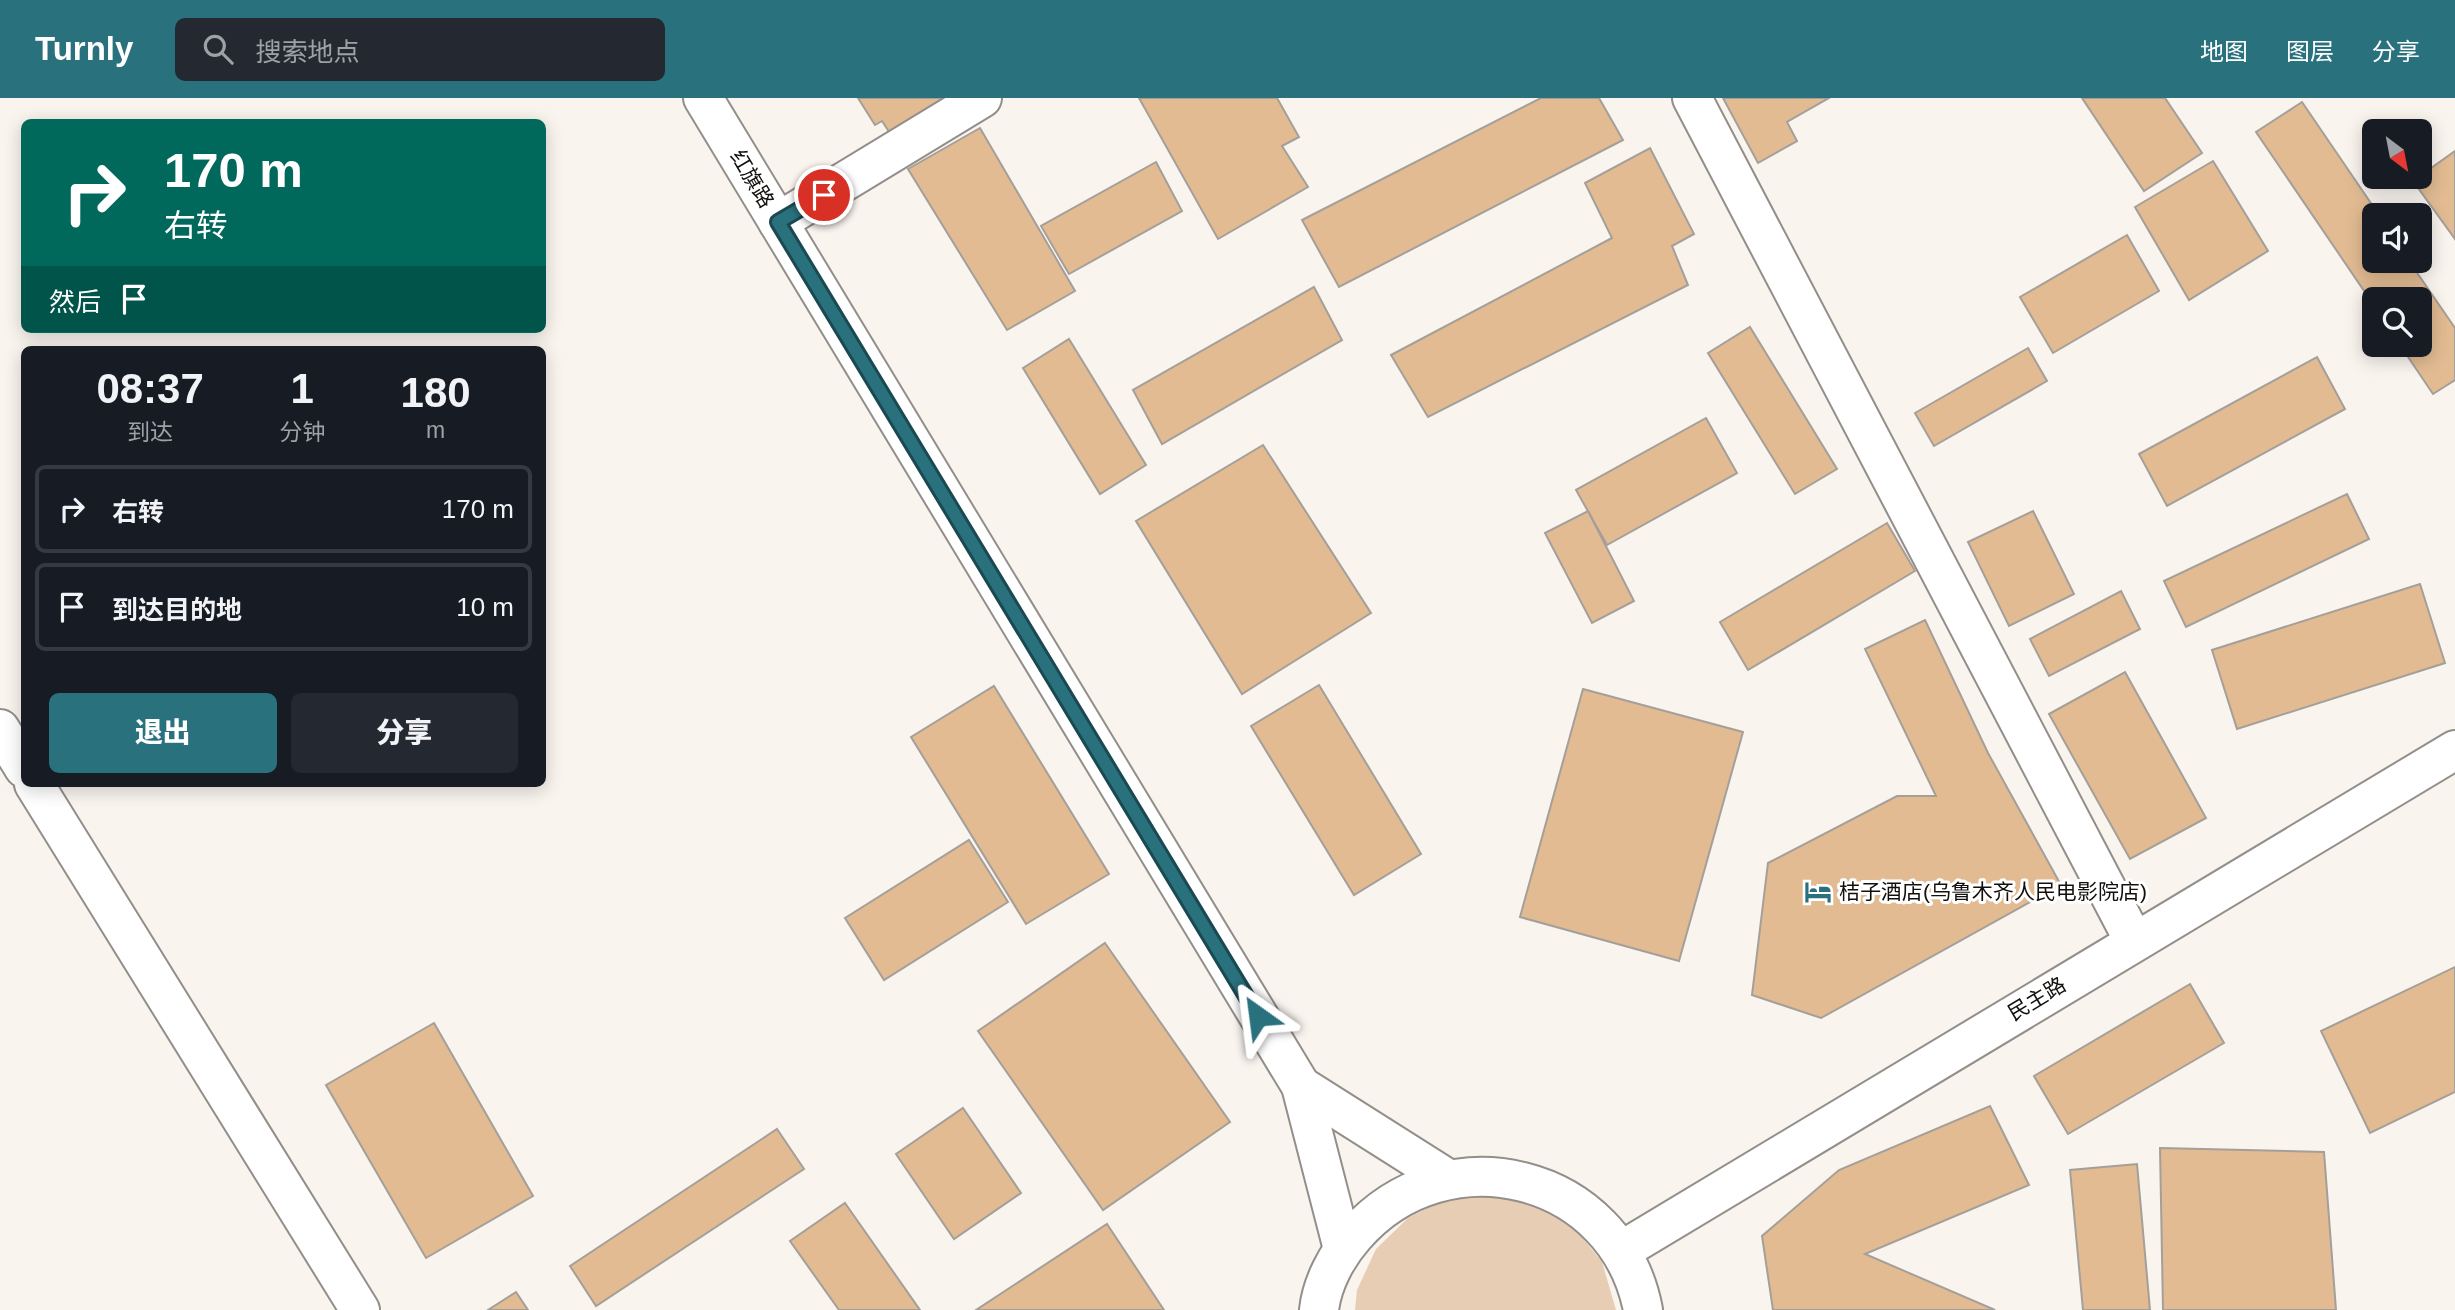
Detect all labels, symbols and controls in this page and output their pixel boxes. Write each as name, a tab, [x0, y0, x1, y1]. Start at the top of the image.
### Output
search box	[175, 18, 665, 81]
text: Turnly	[35, 30, 133, 67]
icon: search	[199, 30, 237, 68]
text: 搜索地点	[255, 37, 359, 67]
text: 地图	[2200, 38, 2248, 65]
text: 图层	[2286, 38, 2334, 65]
text: 分享	[2372, 38, 2420, 65]
north arrow	[2362, 119, 2432, 189]
map controls	[2362, 119, 2432, 357]
text: 170 m	[164, 143, 303, 197]
street label: 红旗路	[726, 146, 779, 212]
icon: right	[49, 147, 140, 238]
pin	[794, 165, 854, 225]
icon: arrive	[805, 176, 843, 214]
button: sound	[2362, 203, 2432, 273]
text: 右转	[164, 208, 228, 244]
icon: arrive	[115, 280, 153, 318]
text: 然后	[49, 287, 101, 317]
button: search	[2362, 287, 2432, 357]
text: 08:37	[96, 365, 204, 412]
text: 1	[290, 365, 314, 412]
text: 180	[401, 369, 471, 416]
text: m	[426, 417, 445, 443]
text: 到达	[127, 419, 173, 445]
text: 分钟	[279, 419, 325, 445]
icon: right	[53, 490, 91, 528]
text: 170 m	[442, 494, 514, 524]
text: 右转	[112, 497, 164, 527]
icon: arrive	[53, 588, 91, 626]
text: 10 m	[456, 592, 514, 622]
text: 到达目的地	[112, 595, 242, 625]
button: 退出	[49, 693, 277, 773]
button: 分享	[291, 693, 518, 773]
hotel icon: 桔子酒店(乌鲁木齐人民电影院店)	[1803, 877, 1833, 907]
place label: 桔子酒店(乌鲁木齐人民电影院店)	[1839, 880, 2147, 903]
street label: 民主路	[2004, 972, 2070, 1025]
position arrow	[1221, 979, 1295, 1053]

